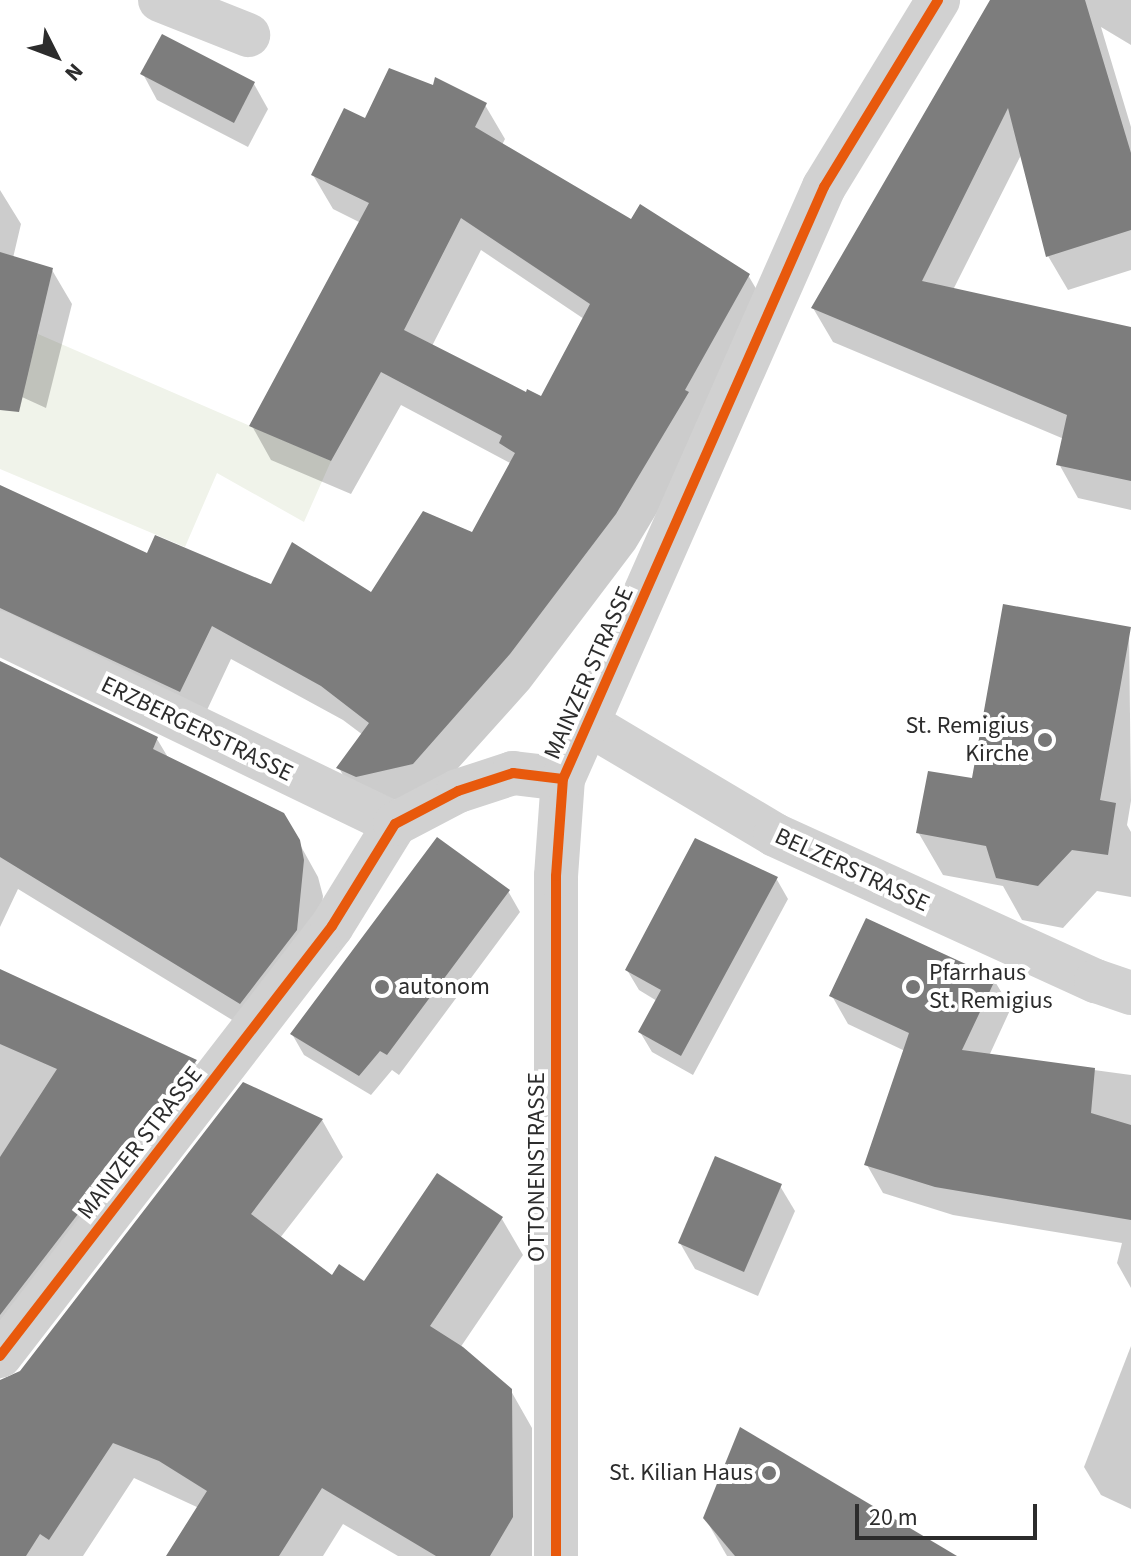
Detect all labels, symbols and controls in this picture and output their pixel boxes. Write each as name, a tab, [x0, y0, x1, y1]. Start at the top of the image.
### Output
north arrow	[16, 16, 96, 96]
text: N	[57, 56, 91, 88]
street label: MAINZER STRASSE	[538, 582, 640, 764]
street label: ERZBERGERSTRASSE	[96, 670, 298, 788]
place label: St. Remigius Kirche	[905, 712, 1029, 768]
marker: St. Remigius Kirche	[1036, 731, 1054, 749]
street label: BELZERSTRASSE	[770, 822, 934, 918]
place label: Pfarrhaus St. Remigius	[929, 959, 1053, 1015]
place label: autonom	[398, 973, 490, 1001]
marker: autonom	[373, 978, 391, 996]
marker: Pfarrhaus St. Remigius	[904, 978, 922, 996]
street label: MAINZER STRASSE	[71, 1061, 209, 1225]
street label: OTTONENSTRASSE	[523, 1072, 551, 1262]
place label: St. Kilian Haus	[609, 1459, 753, 1487]
marker: St. Kilian Haus	[760, 1464, 778, 1482]
scale bar	[859, 1488, 1041, 1538]
text: 20 m	[869, 1500, 918, 1535]

